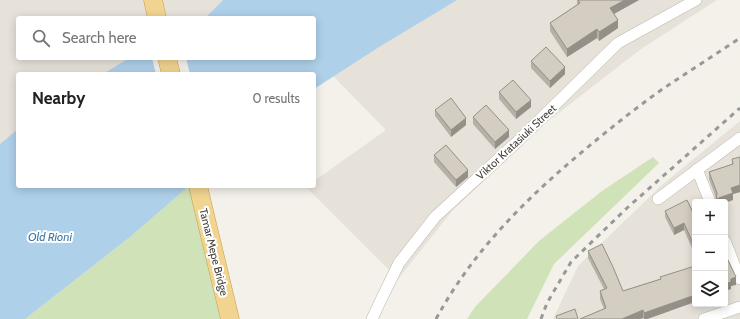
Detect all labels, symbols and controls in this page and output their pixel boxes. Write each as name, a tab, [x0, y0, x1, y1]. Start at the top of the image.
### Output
search box	[16, 16, 316, 60]
icon: search	[30, 27, 52, 49]
text: Search here	[62, 29, 137, 47]
text: Nearby	[32, 88, 85, 108]
text: 0 results	[252, 90, 300, 106]
street label: Viktor Kratasiuki Street	[473, 101, 559, 183]
map controls	[692, 199, 728, 307]
button: +	[692, 199, 728, 235]
street label: Tamar Mepe Bridge	[196, 207, 232, 297]
water label: Old Rioni	[28, 229, 72, 244]
button: −	[692, 235, 728, 271]
button: layers	[692, 271, 728, 307]

